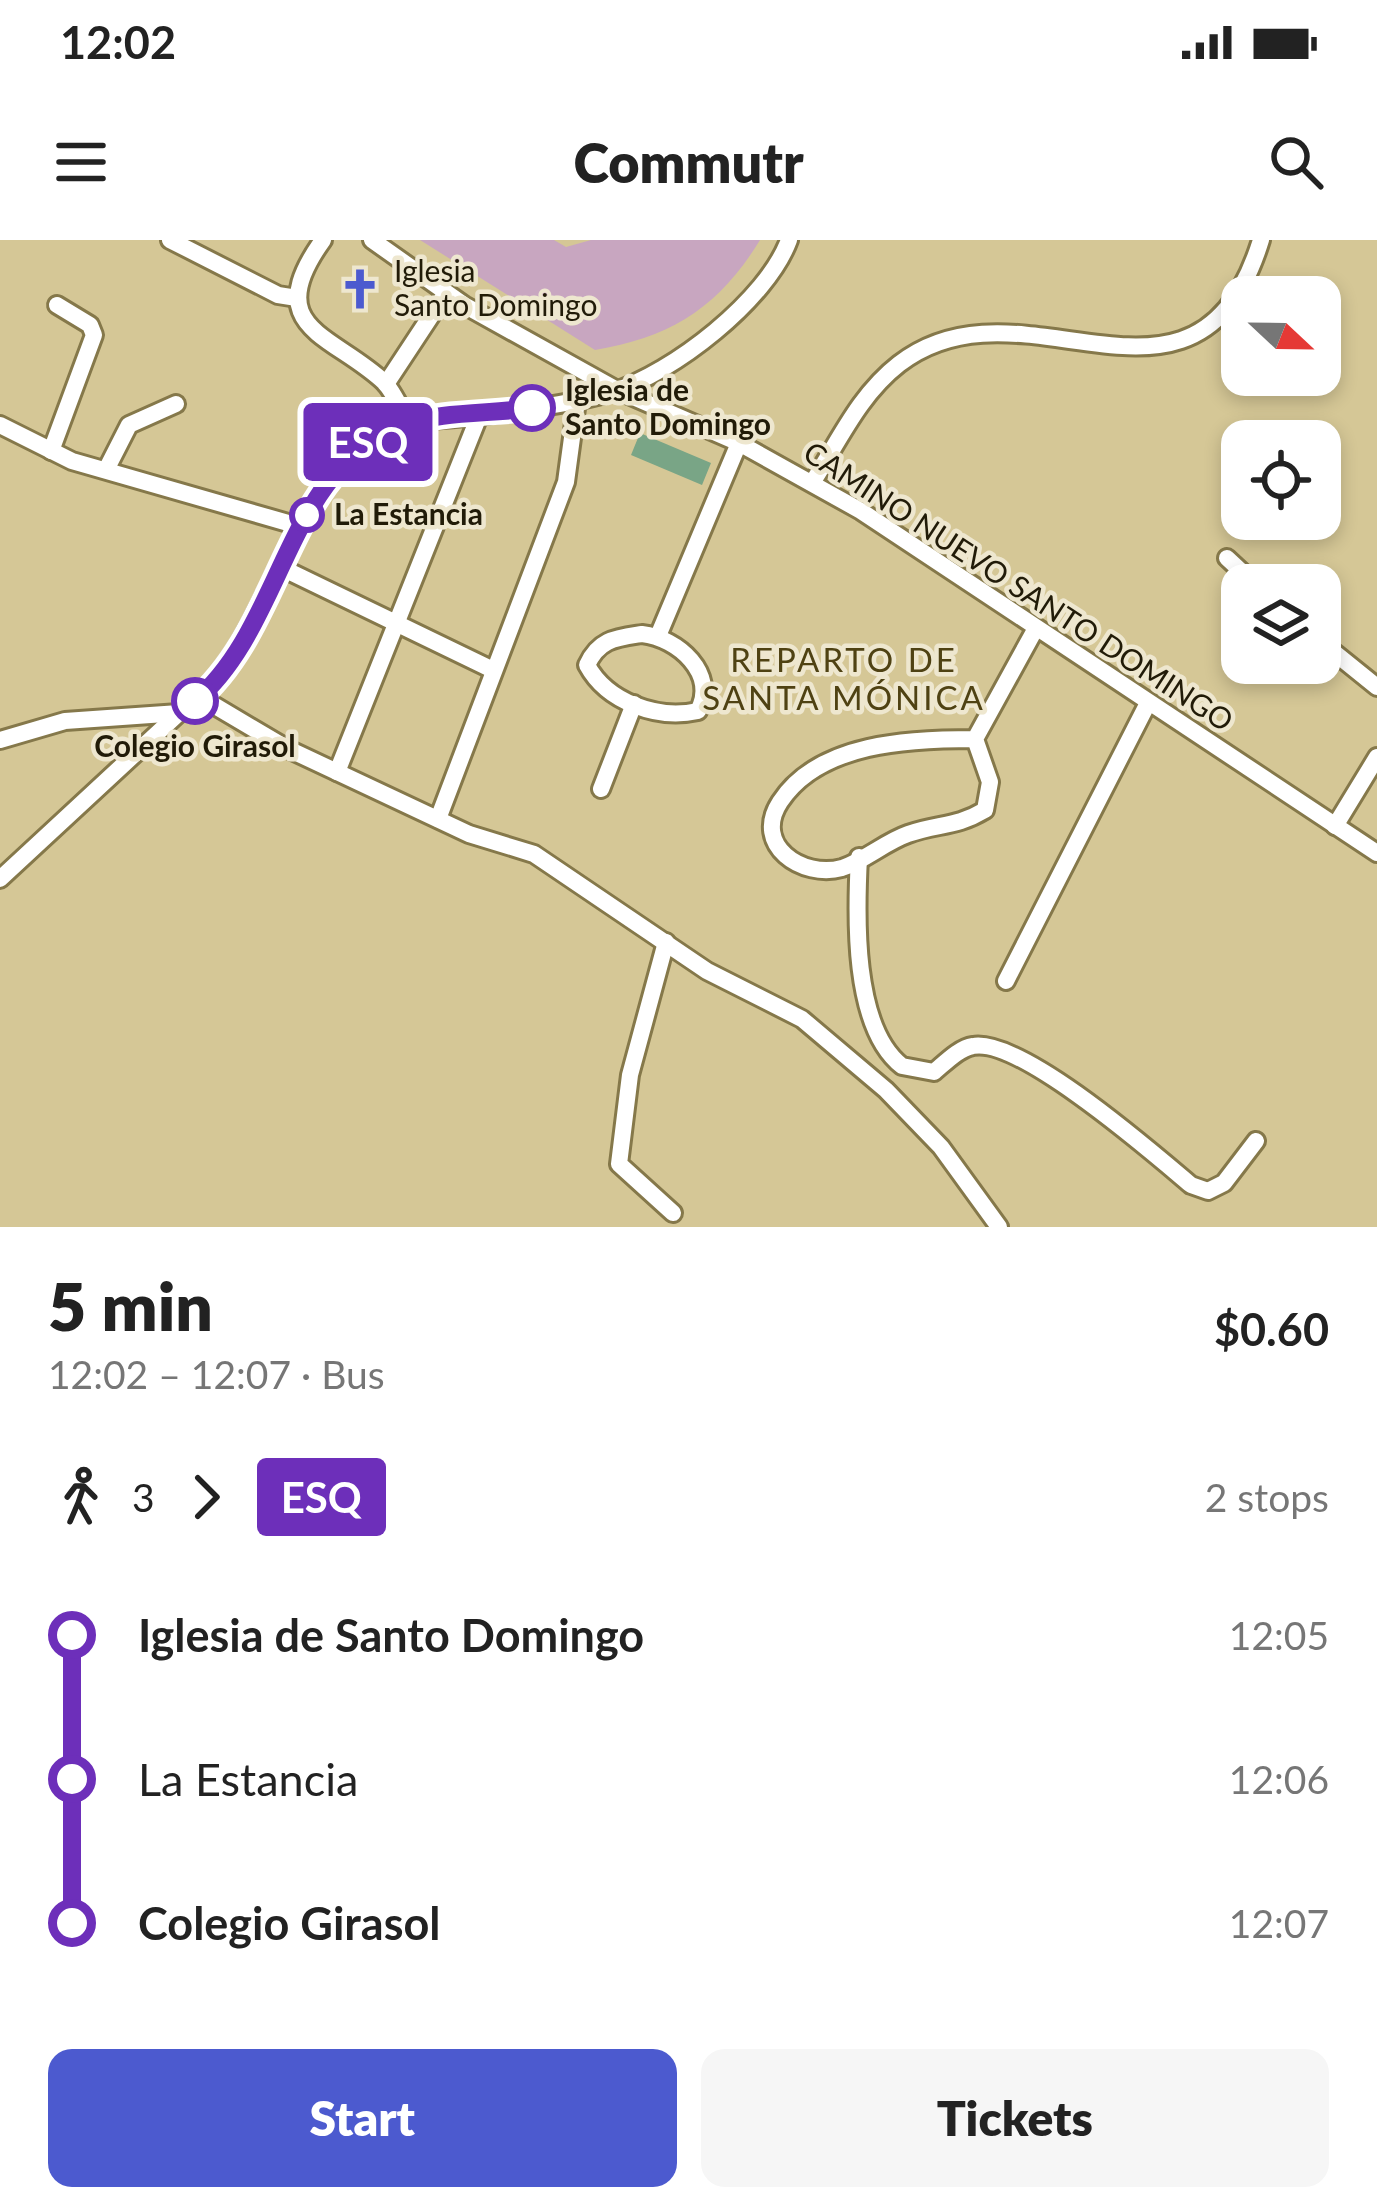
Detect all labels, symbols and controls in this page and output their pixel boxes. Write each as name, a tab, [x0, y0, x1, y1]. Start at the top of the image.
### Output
text: 12:02	[60, 15, 176, 69]
icon: menu	[48, 129, 114, 195]
icon: search	[1263, 129, 1329, 195]
text: Commutr	[573, 130, 804, 195]
place label: Iglesia Santo Domingo	[394, 252, 597, 322]
church icon: Iglesia Santo Domingo	[337, 266, 383, 312]
north arrow	[1221, 276, 1341, 396]
map controls	[1221, 276, 1341, 684]
place label: Iglesia de Santo Domingo	[565, 371, 771, 441]
marker: Iglesia de Santo Domingo	[510, 386, 554, 430]
line badge: ESQ	[299, 403, 437, 481]
text: ESQ	[327, 417, 409, 467]
button: locate	[1221, 420, 1341, 540]
street label: CAMINO NUEVO SANTO DOMINGO	[798, 433, 1240, 738]
place label: La Estancia	[334, 495, 483, 531]
marker: La Estancia	[291, 499, 323, 531]
button: layers	[1221, 564, 1341, 684]
district label: REPARTO DE SANTA MÓNICA	[702, 639, 986, 717]
marker: Colegio Girasol	[173, 679, 217, 723]
place label: Colegio Girasol	[94, 727, 296, 763]
text: 5 min	[48, 1266, 213, 1345]
text: $0.60	[1214, 1302, 1329, 1356]
text: 12:02 – 12:07 · Bus	[48, 1351, 385, 1397]
icon: walk	[48, 1464, 114, 1530]
icon: forward	[173, 1464, 239, 1530]
text: ESQ	[281, 1472, 362, 1522]
text: 3	[132, 1474, 155, 1520]
text: 2 stops	[1205, 1474, 1329, 1520]
text: Iglesia de Santo Domingo	[138, 1608, 644, 1662]
text: 12:05	[1229, 1612, 1329, 1658]
text: La Estancia	[138, 1752, 358, 1806]
text: 12:06	[1229, 1756, 1329, 1802]
text: Colegio Girasol	[138, 1896, 441, 1950]
text: 12:07	[1229, 1900, 1329, 1946]
button: Start	[48, 2049, 677, 2187]
button: Tickets	[701, 2049, 1329, 2187]

